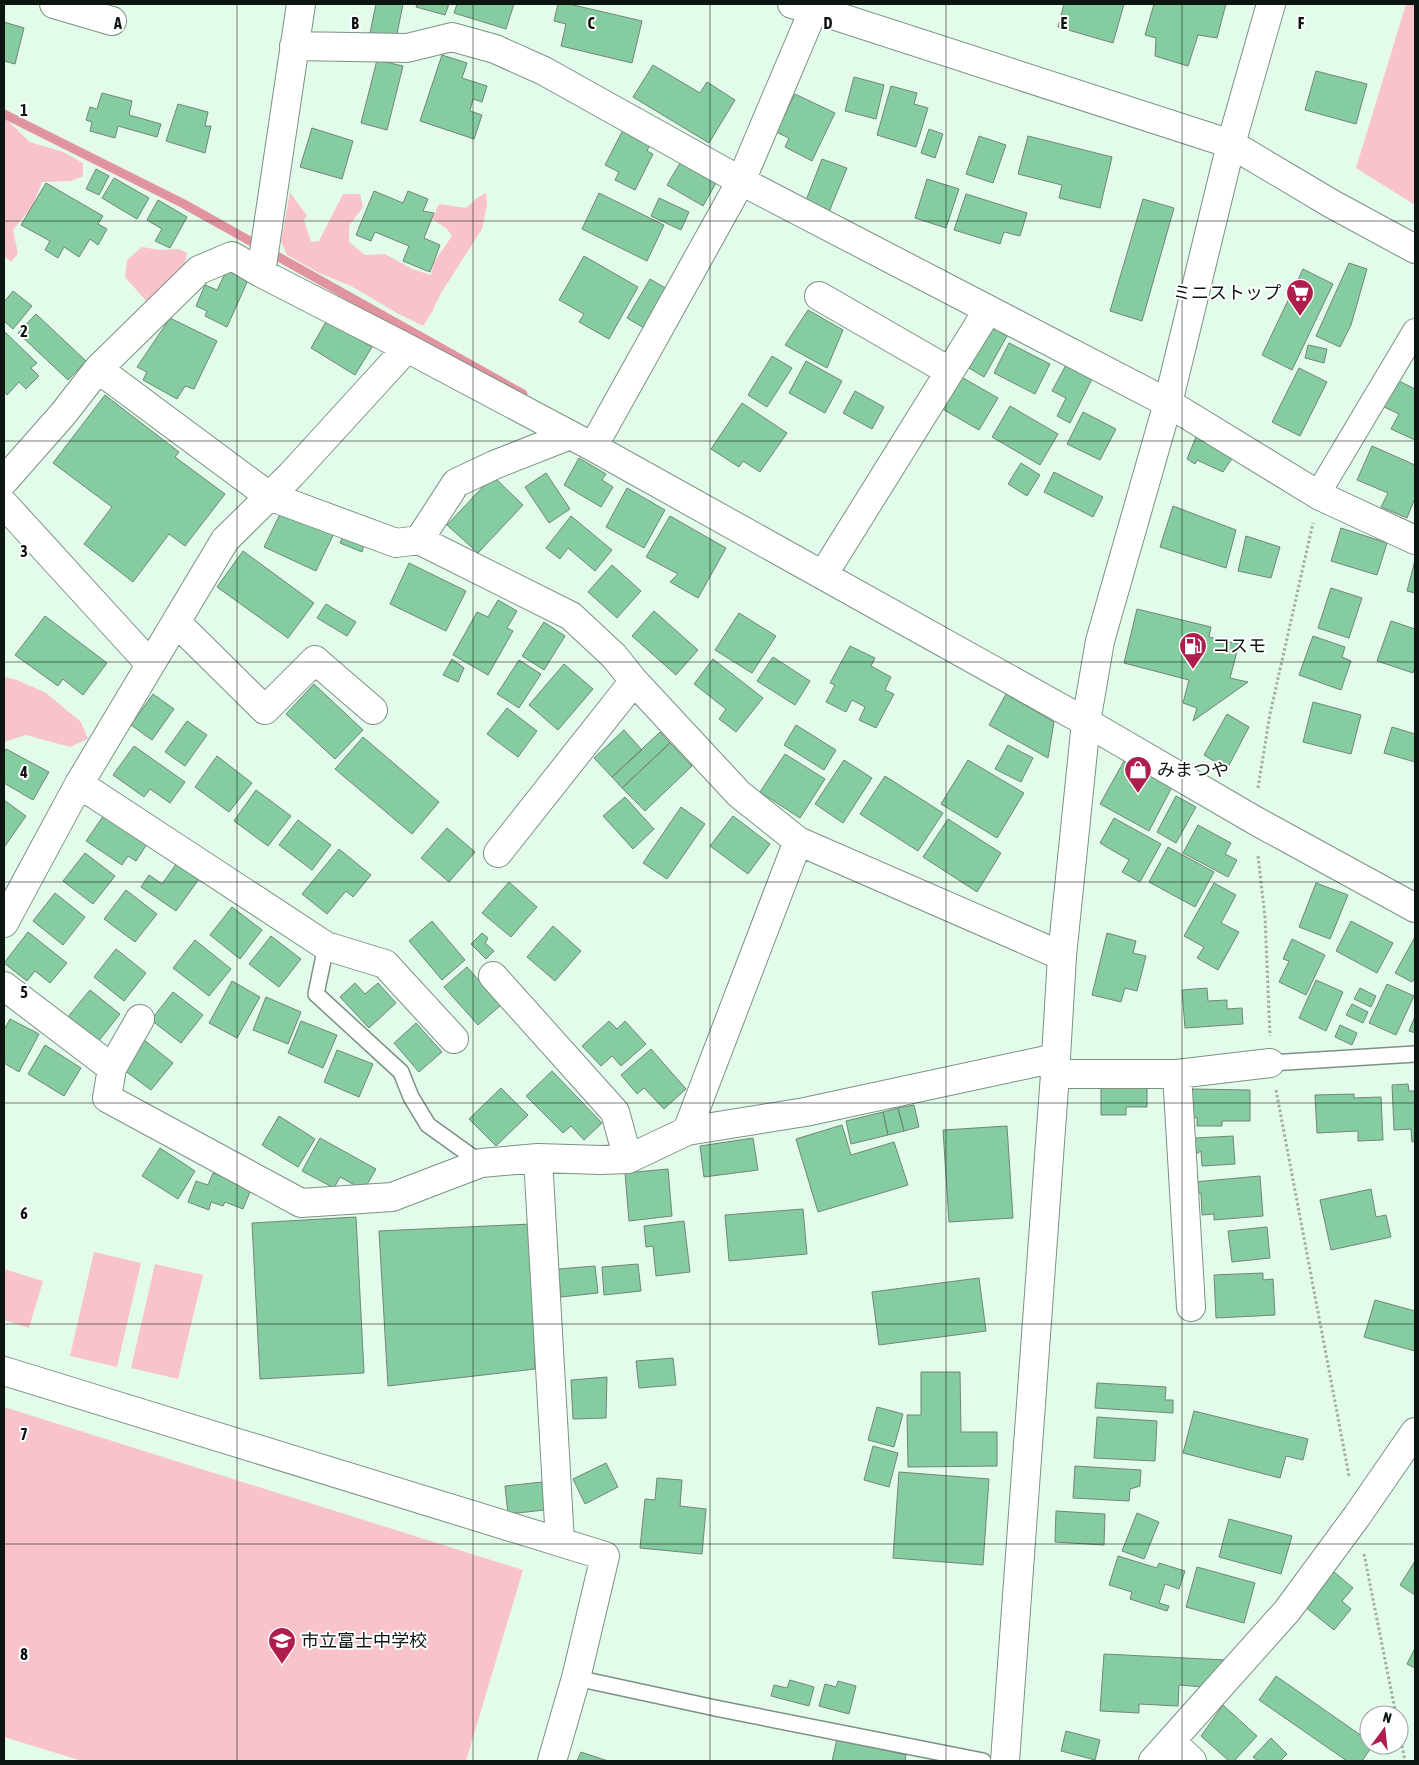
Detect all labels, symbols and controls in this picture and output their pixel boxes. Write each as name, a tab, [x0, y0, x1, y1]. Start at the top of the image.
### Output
text: A	[113, 14, 122, 32]
text: B	[351, 14, 359, 32]
text: C	[587, 14, 595, 32]
text: D	[824, 14, 833, 32]
text: E	[1061, 14, 1068, 32]
text: F	[1298, 14, 1305, 32]
text: 1	[20, 101, 28, 119]
supermarket icon: ミニストップ	[1285, 278, 1315, 317]
place label: ミニストップ	[1173, 282, 1281, 303]
text: 2	[20, 322, 28, 340]
text: 3	[20, 542, 28, 560]
fuel station icon: コスモ	[1178, 631, 1208, 670]
place label: コスモ	[1212, 635, 1266, 656]
shop icon: みまつや	[1123, 755, 1153, 794]
place label: みまつや	[1157, 759, 1229, 780]
text: 4	[19, 763, 28, 781]
text: 5	[20, 983, 28, 1001]
text: 6	[20, 1204, 28, 1222]
text: 7	[20, 1425, 28, 1443]
school or university icon: 市立富士中学校	[267, 1626, 297, 1665]
place label: 市立富士中学校	[301, 1630, 427, 1651]
text: 8	[20, 1645, 28, 1663]
north arrow	[1359, 1705, 1409, 1755]
text: N	[1381, 1709, 1393, 1726]

